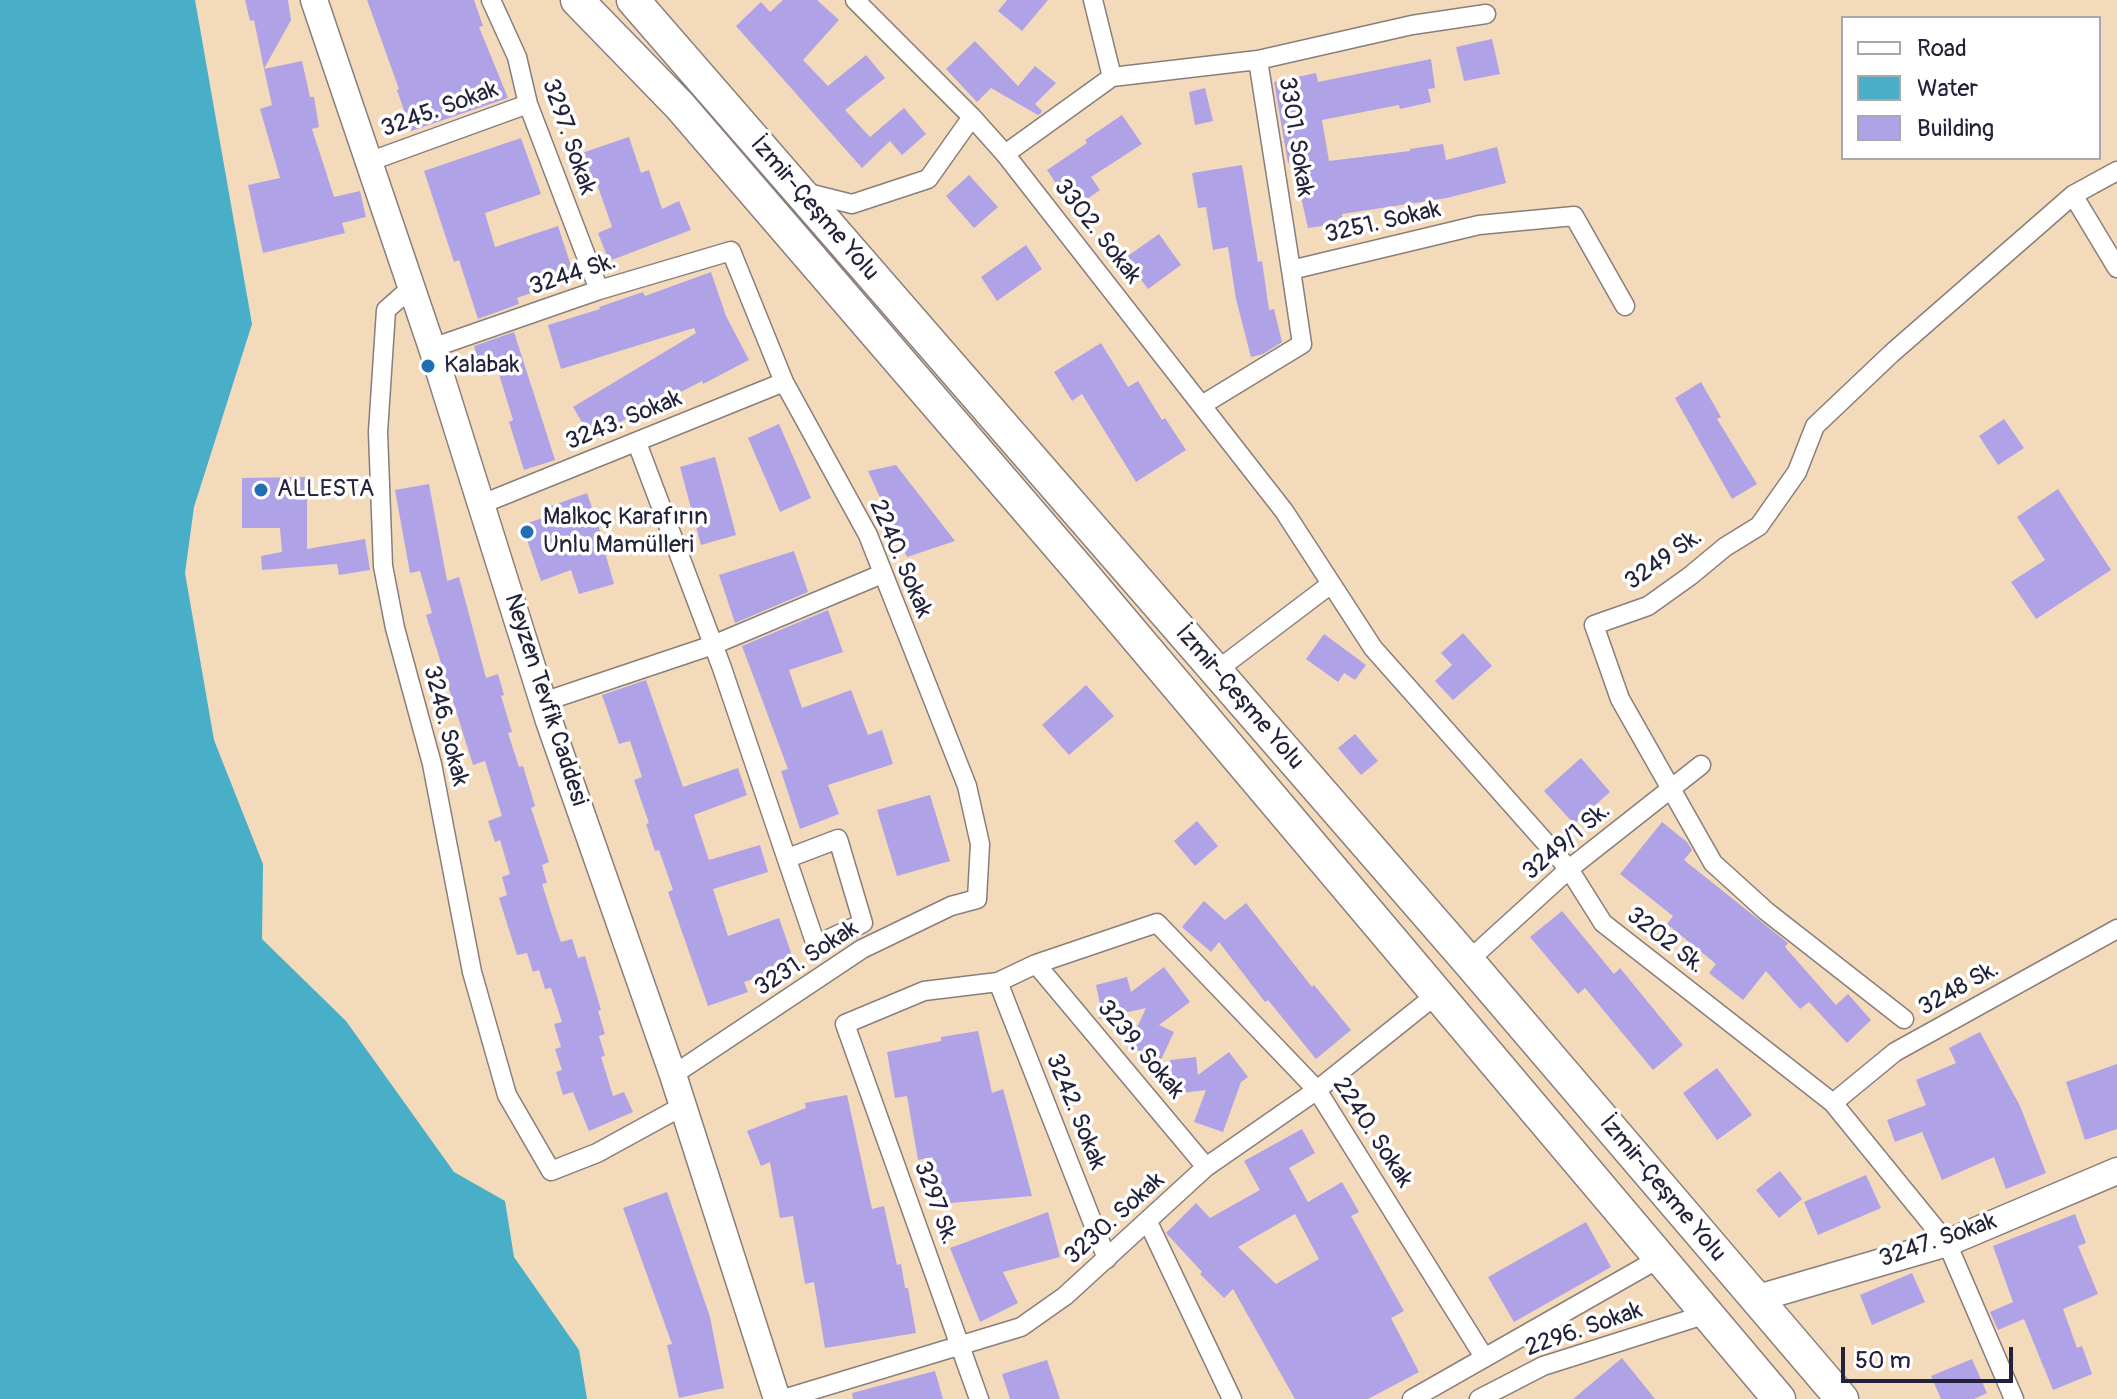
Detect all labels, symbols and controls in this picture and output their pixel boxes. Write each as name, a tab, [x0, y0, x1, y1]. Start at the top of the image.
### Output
legend	[1841, 16, 2101, 160]
text: Road	[1917, 34, 1967, 63]
text: Water	[1917, 74, 1978, 103]
street label: 3297. Sokak	[535, 75, 601, 199]
street label: 3301. Sokak	[1271, 75, 1319, 199]
street label: 3245. Sokak	[378, 76, 502, 144]
text: Building	[1917, 114, 1994, 143]
street label: İzmir-Çeşme Yolu	[743, 131, 885, 287]
street label: 3302. Sokak	[1047, 174, 1147, 290]
street label: 3251. Sokak	[1322, 196, 1444, 250]
street label: 3244 Sk.	[526, 248, 620, 302]
place label: Kalabak	[444, 352, 519, 380]
marker: Kalabak	[419, 357, 437, 375]
street label: 3243. Sokak	[562, 385, 686, 457]
place label: ALLESTA	[277, 476, 374, 504]
marker: ALLESTA	[252, 481, 270, 499]
street label: 2240. Sokak	[862, 496, 938, 622]
place label: Malkoç Karafırın Unlu Mamülleri	[543, 504, 708, 560]
marker: Malkoç Karafırın Unlu Mamülleri	[518, 523, 536, 541]
street label: 3249 Sk.	[1620, 523, 1708, 597]
street label: Neyzen Tevfik Caddesi	[497, 590, 593, 810]
street label: İzmir-Çeşme Yolu	[1168, 620, 1310, 776]
street label: 3246. Sokak	[416, 663, 474, 789]
street label: 3249/1 Sk.	[1517, 797, 1617, 887]
street label: 3202 Sk.	[1620, 902, 1710, 980]
street label: 3231. Sokak	[750, 915, 864, 1003]
street label: 3248 Sk.	[1914, 955, 2004, 1023]
street label: 3239. Sokak	[1090, 995, 1190, 1105]
street label: 3242. Sokak	[1039, 1050, 1111, 1174]
street label: 2240. Sokak	[1326, 1072, 1418, 1194]
street label: İzmir-Çeşme Yolu	[1592, 1110, 1732, 1268]
street label: 3297 Sk.	[907, 1158, 963, 1248]
street label: 3230. Sokak	[1059, 1167, 1171, 1271]
street label: 3247. Sokak	[1876, 1208, 2000, 1274]
street label: 2296. Sokak	[1522, 1297, 1646, 1363]
scale bar	[1845, 1331, 2017, 1381]
text: 50 m	[1855, 1346, 1911, 1375]

